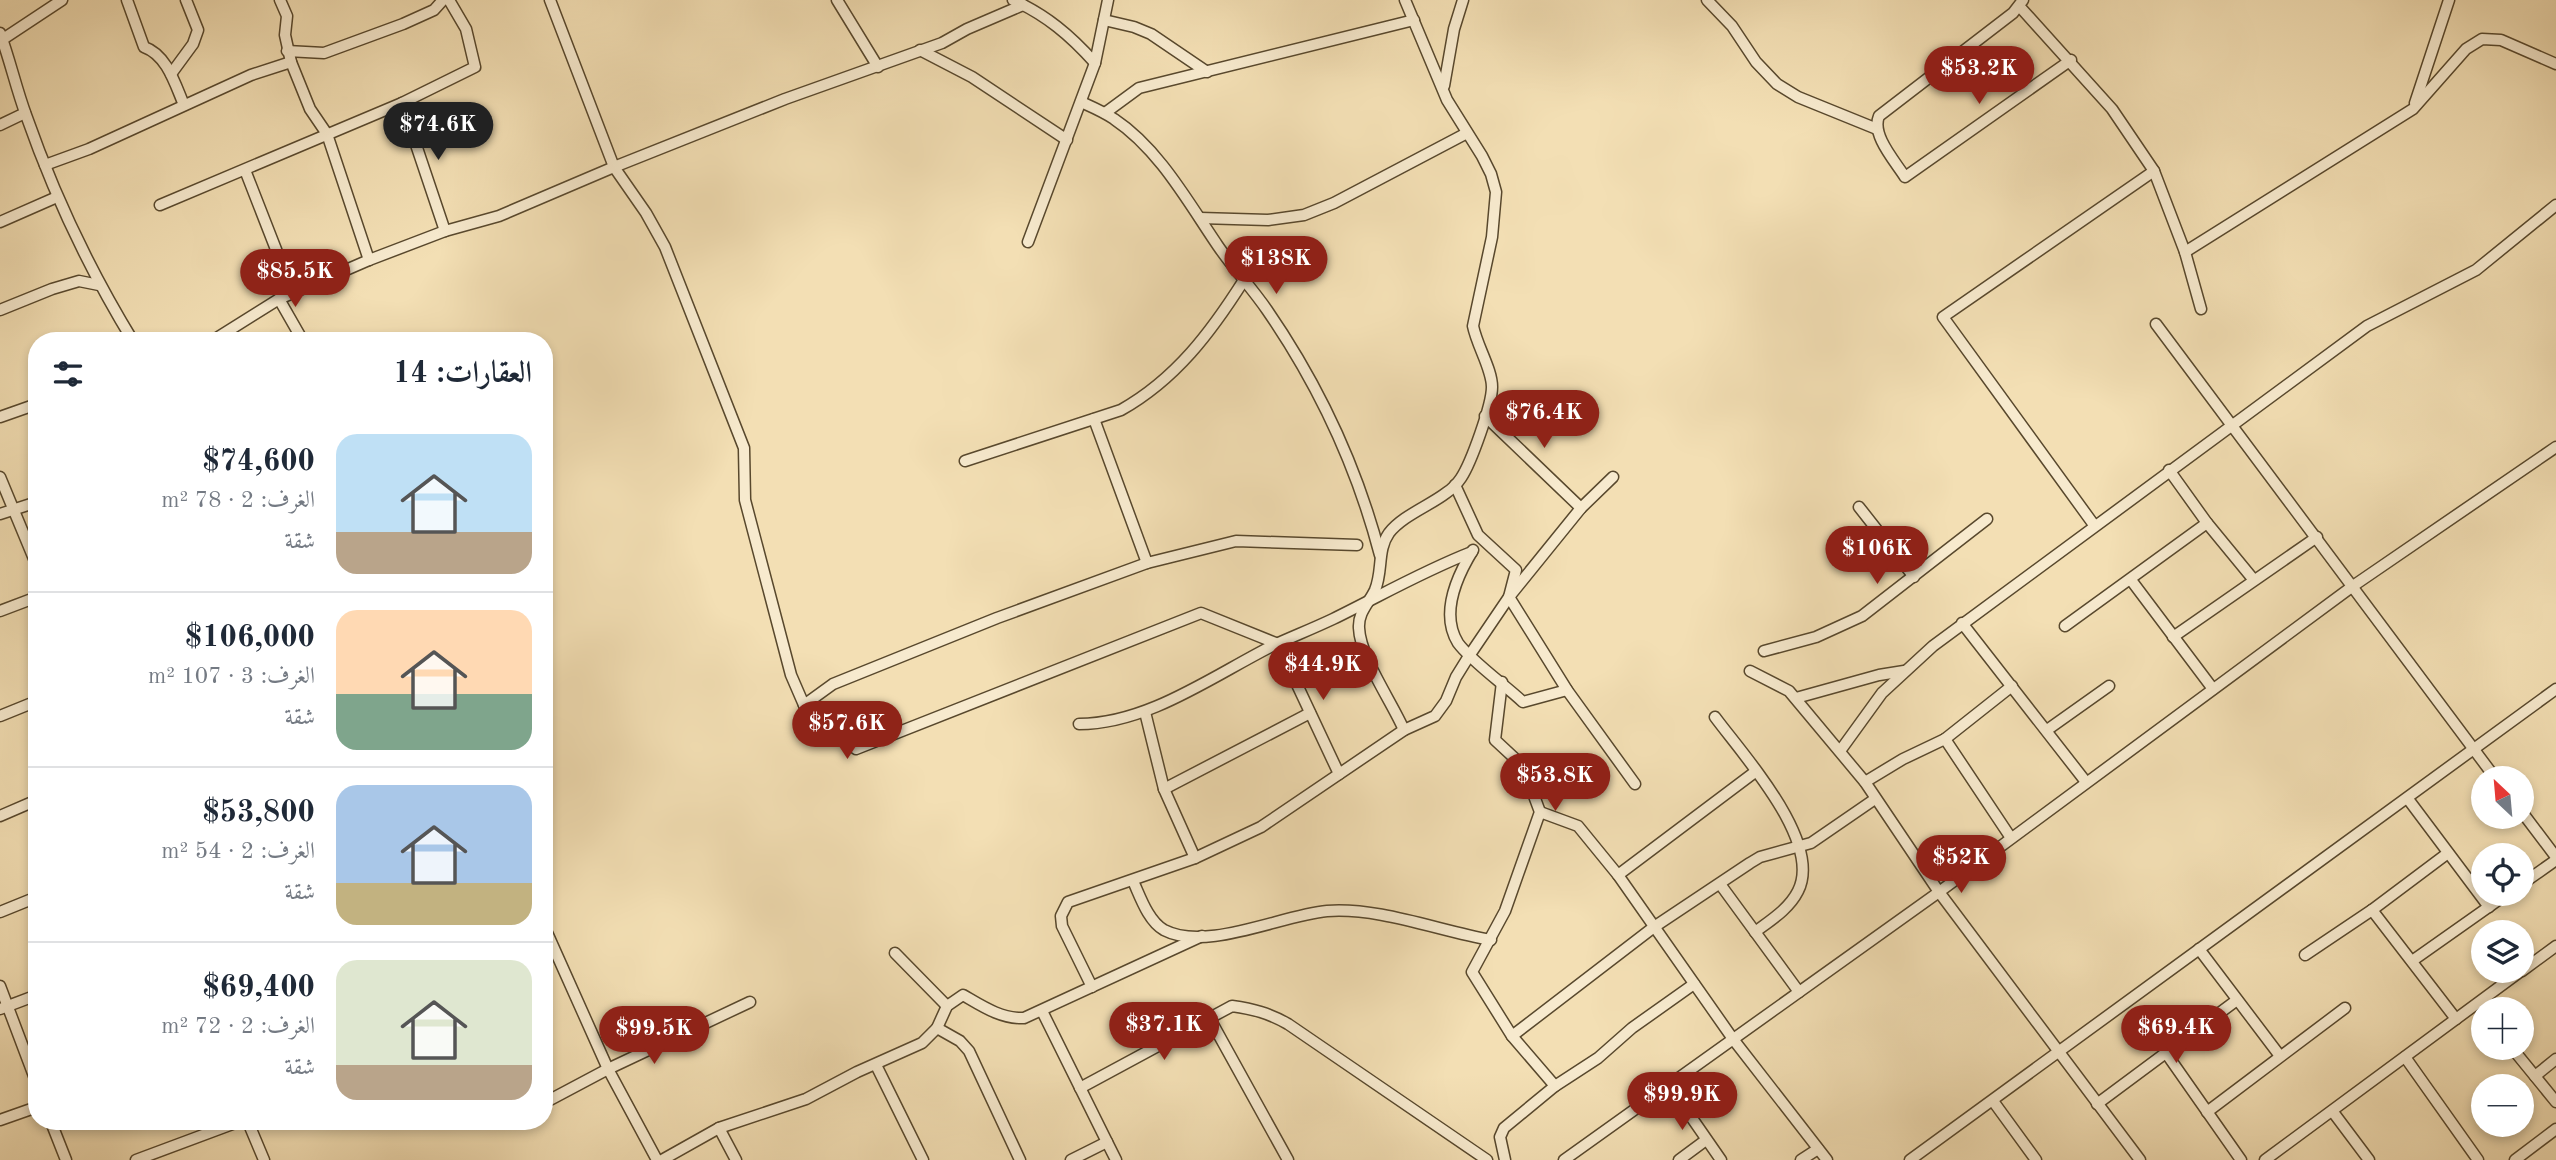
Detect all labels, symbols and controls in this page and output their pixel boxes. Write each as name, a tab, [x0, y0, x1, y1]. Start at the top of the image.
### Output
pin: $53.2K	[1922, 46, 2036, 106]
text: $53.2K	[1940, 57, 2018, 80]
pin: $74.6K	[381, 102, 495, 162]
text: $74.6K	[399, 113, 477, 136]
pin: $138K	[1227, 236, 1325, 296]
text: $138K	[1240, 247, 1312, 270]
pin: $85.5K	[238, 250, 352, 309]
text: $85.5K	[256, 260, 334, 283]
icon: filters	[49, 355, 87, 393]
text: العقارات: 14	[393, 359, 532, 389]
pin: $76.4K	[1487, 391, 1601, 450]
text: $76.4K	[1505, 401, 1583, 424]
text: $74,600	[202, 447, 315, 477]
icon: home	[392, 462, 476, 546]
text: الغرف: 2 · 78 m²	[161, 489, 315, 512]
pin: $106K	[1828, 526, 1926, 586]
text: شقة	[285, 530, 315, 553]
text: $106K	[1841, 537, 1913, 560]
text: $106,000	[185, 623, 315, 653]
icon: home	[392, 638, 476, 722]
pin: $44.9K	[1266, 642, 1380, 702]
text: $44.9K	[1284, 653, 1362, 676]
text: الغرف: 3 · 107 m²	[148, 665, 315, 688]
pin: $57.6K	[790, 702, 904, 761]
text: شقة	[285, 706, 315, 729]
text: $57.6K	[808, 712, 886, 735]
pin: $53.8K	[1498, 754, 1612, 813]
text: $53.8K	[1516, 764, 1594, 787]
north arrow	[2471, 766, 2534, 830]
map controls	[2471, 766, 2534, 1137]
text: $53,800	[202, 798, 315, 828]
icon: home	[392, 813, 476, 897]
pin: $52K	[1920, 836, 2002, 895]
text: الغرف: 2 · 54 m²	[161, 840, 315, 863]
button: locate	[2471, 843, 2534, 906]
text: $52K	[1932, 846, 1990, 869]
text: شقة	[285, 881, 315, 904]
button: layers	[2471, 920, 2534, 983]
text: $69,400	[202, 973, 315, 1003]
icon: home	[392, 988, 476, 1072]
button: +	[2471, 997, 2534, 1060]
pin: $37.1K	[1107, 1002, 1221, 1062]
pin: $99.5K	[597, 1006, 711, 1066]
pin: $69.4K	[2119, 1006, 2233, 1065]
text: $37.1K	[1125, 1013, 1203, 1036]
text: الغرف: 2 · 72 m²	[161, 1015, 315, 1038]
text: $69.4K	[2137, 1016, 2215, 1039]
text: $99.5K	[615, 1017, 693, 1040]
text: شقة	[285, 1056, 315, 1079]
pin: $99.9K	[1625, 1072, 1739, 1132]
button: −	[2471, 1074, 2534, 1137]
text: $99.9K	[1643, 1083, 1721, 1106]

